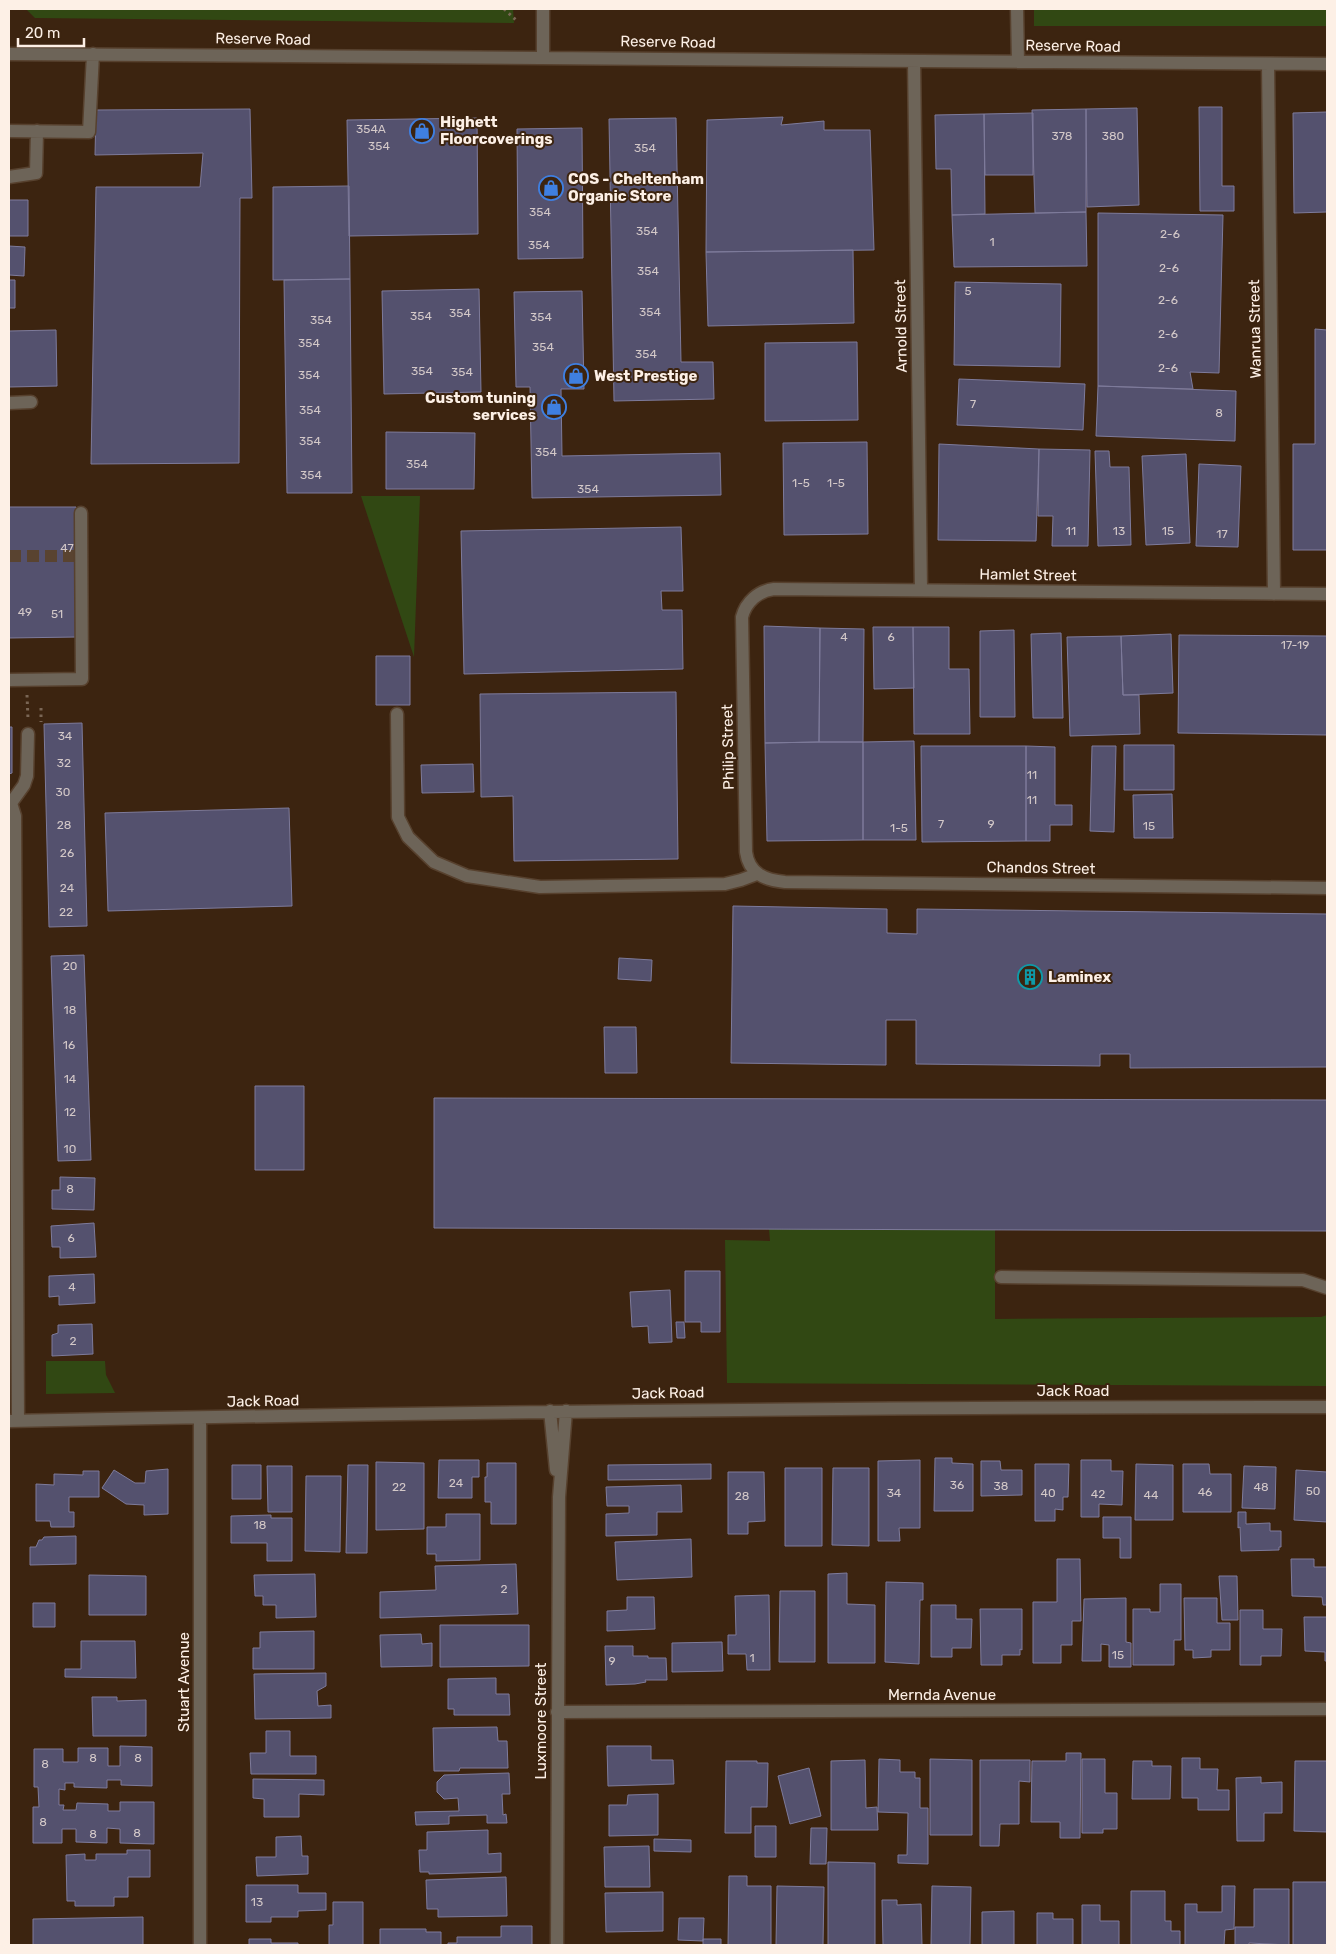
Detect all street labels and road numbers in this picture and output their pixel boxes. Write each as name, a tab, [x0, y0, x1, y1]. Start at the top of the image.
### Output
street label: Reserve Road	[215, 29, 311, 49]
street label: Reserve Road	[620, 32, 716, 52]
street label: Reserve Road	[1025, 36, 1121, 56]
street label: Arnold Street	[891, 279, 911, 373]
street label: Wanrua Street	[1245, 279, 1265, 379]
street label: Hamlet Street	[979, 565, 1077, 585]
street label: Philip Street	[718, 704, 738, 790]
street label: Chandos Street	[986, 858, 1096, 878]
street label: Jack Road	[1037, 1382, 1109, 1400]
street label: Jack Road	[631, 1383, 705, 1403]
street label: Jack Road	[226, 1391, 300, 1411]
street label: Stuart Avenue	[175, 1632, 193, 1732]
street label: Luxmoore Street	[532, 1662, 550, 1779]
street label: Mernda Avenue	[888, 1686, 996, 1704]

